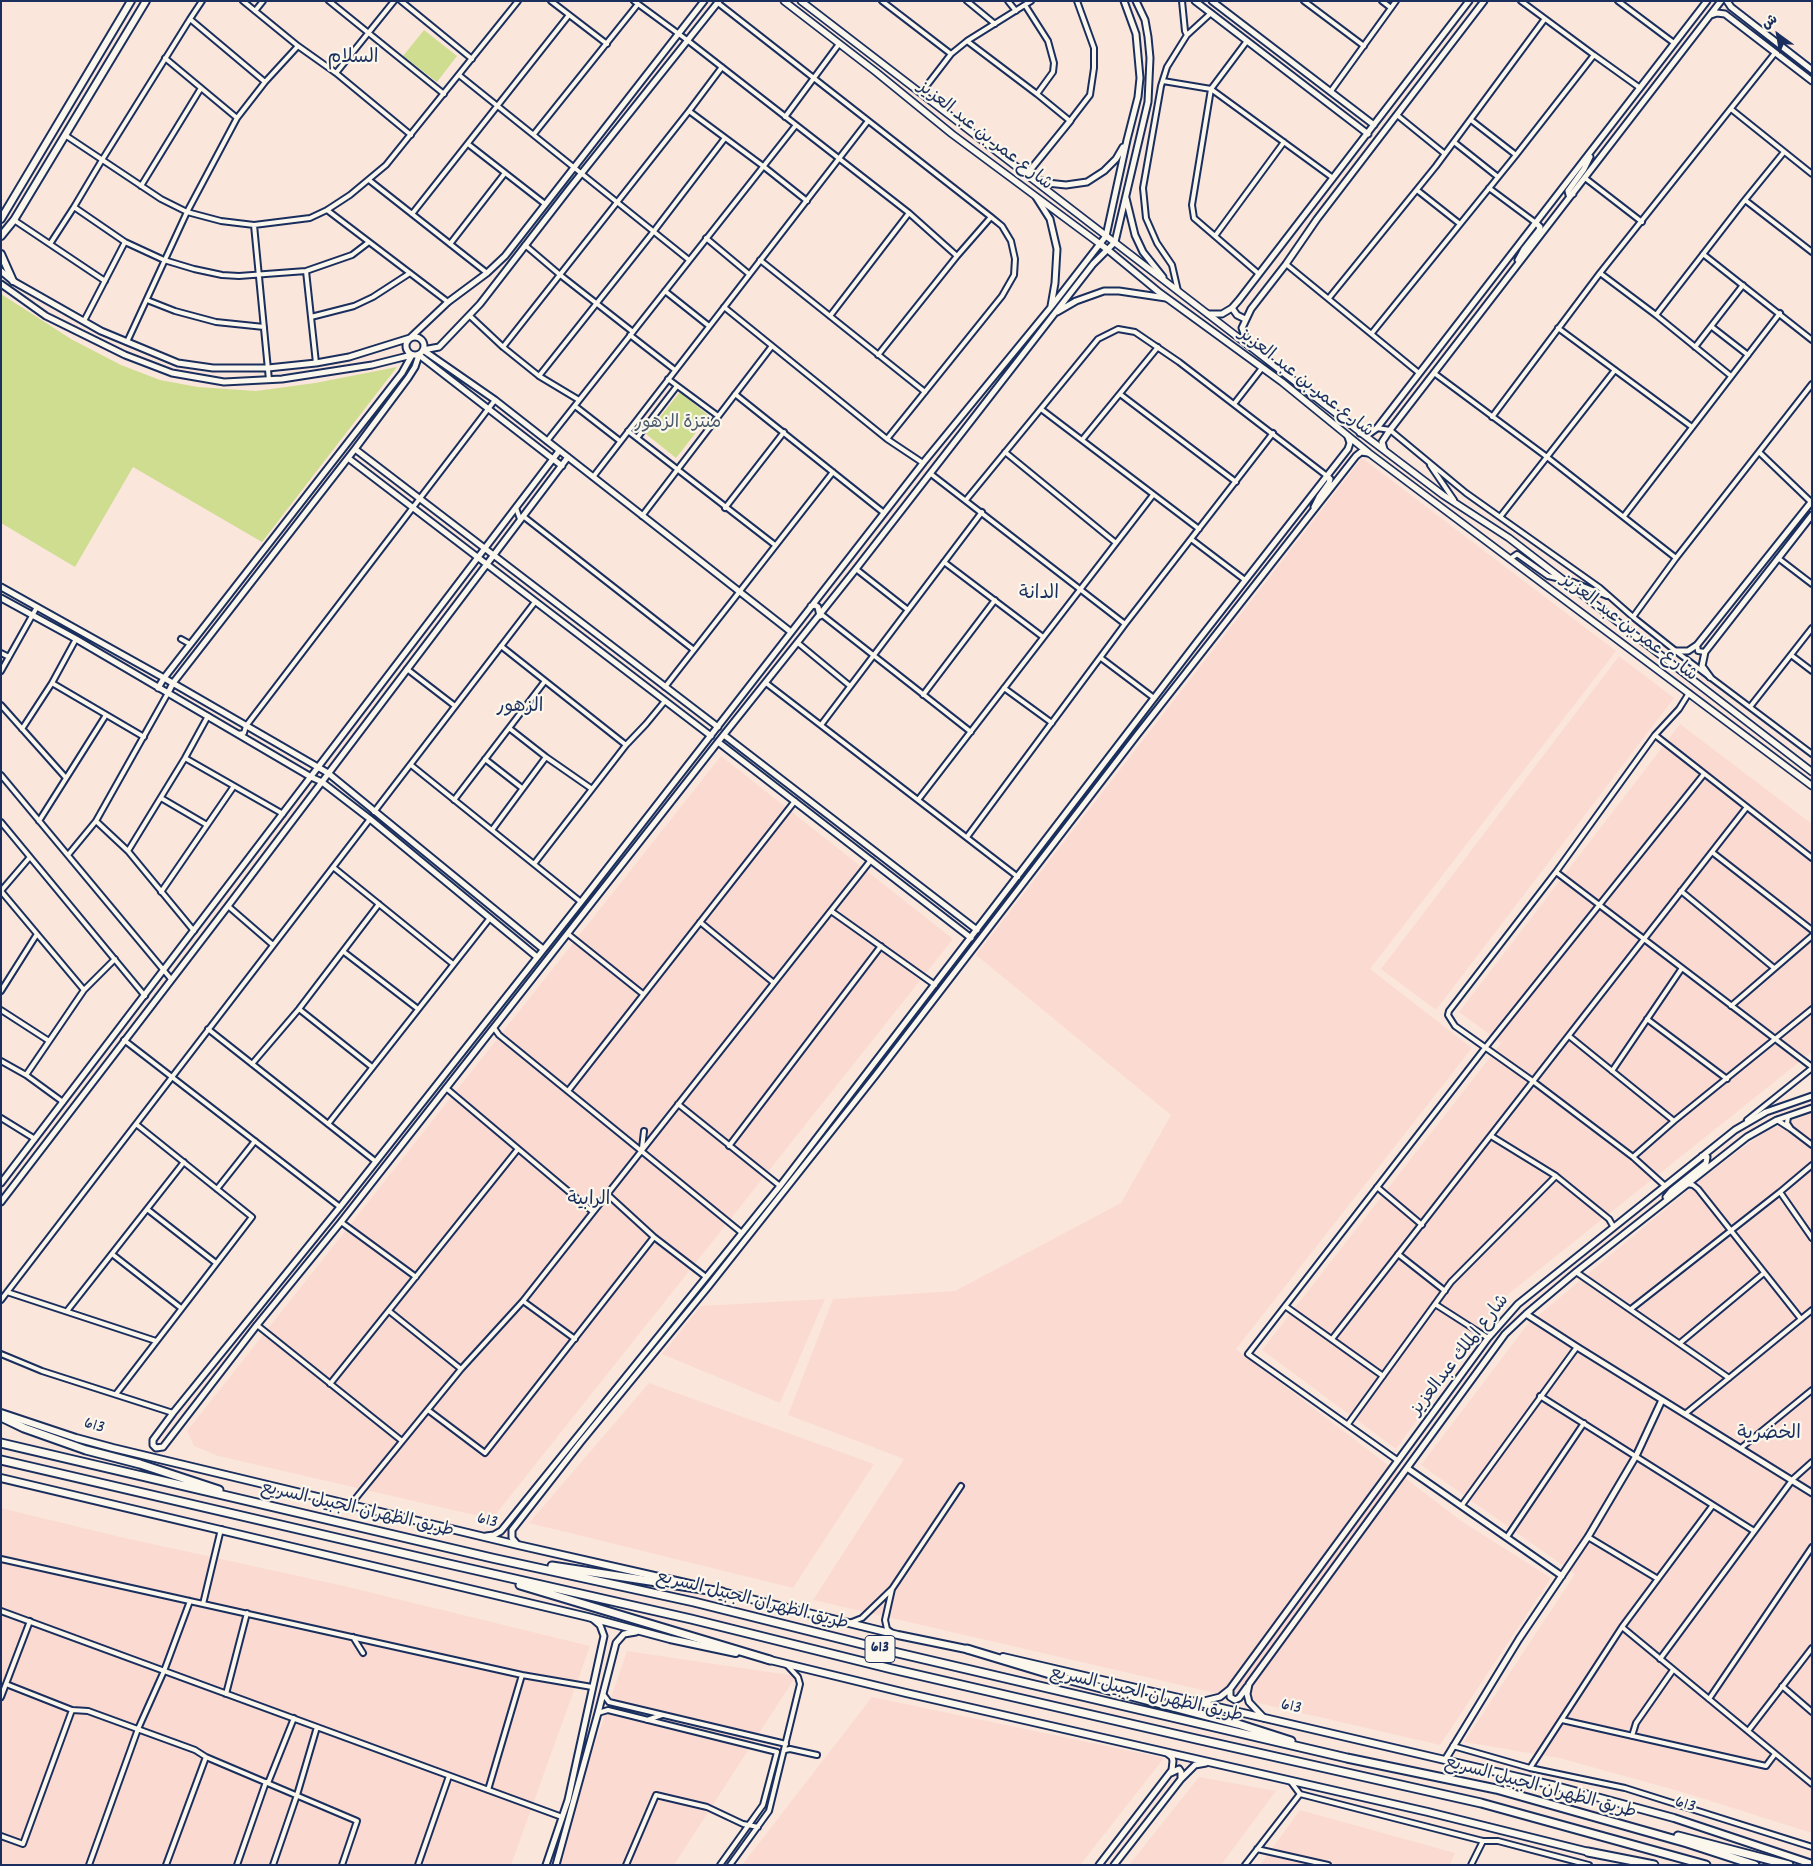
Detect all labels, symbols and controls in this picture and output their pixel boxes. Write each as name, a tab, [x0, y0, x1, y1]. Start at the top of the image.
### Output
north arrow	[1753, 10, 1803, 60]
text: ش	[1758, 10, 1782, 35]
district label: السلام	[328, 48, 378, 70]
street label: شارع عمر بن عبد العزيز	[912, 78, 1056, 196]
street label: شارع عمر بن عبد العزيز	[1233, 325, 1377, 443]
park label: منتزة الزهور	[635, 414, 721, 436]
street label: شارع عمر بن عبد العزيز	[1555, 571, 1701, 687]
district label: الدانة	[1019, 584, 1059, 606]
district label: الزهور	[497, 697, 543, 719]
district label: الرابية	[568, 1190, 610, 1212]
street label: شارع الملك عبدالعزيز	[1407, 1291, 1515, 1421]
street label: 613	[81, 1414, 107, 1440]
district label: الخضرية	[1737, 1424, 1801, 1446]
street label: طريق الظهران الجبيل السريع	[258, 1478, 456, 1544]
street label: 613	[474, 1509, 500, 1535]
street label: طريق الظهران الجبيل السريع	[654, 1568, 850, 1636]
road number: 613	[865, 1636, 895, 1662]
street label: طريق الظهران الجبيل السريع	[1047, 1663, 1245, 1729]
street label: 613	[1279, 1695, 1303, 1721]
street label: طريق الظهران الجبيل السريع	[1442, 1753, 1638, 1825]
street label: 613	[1672, 1793, 1698, 1819]

